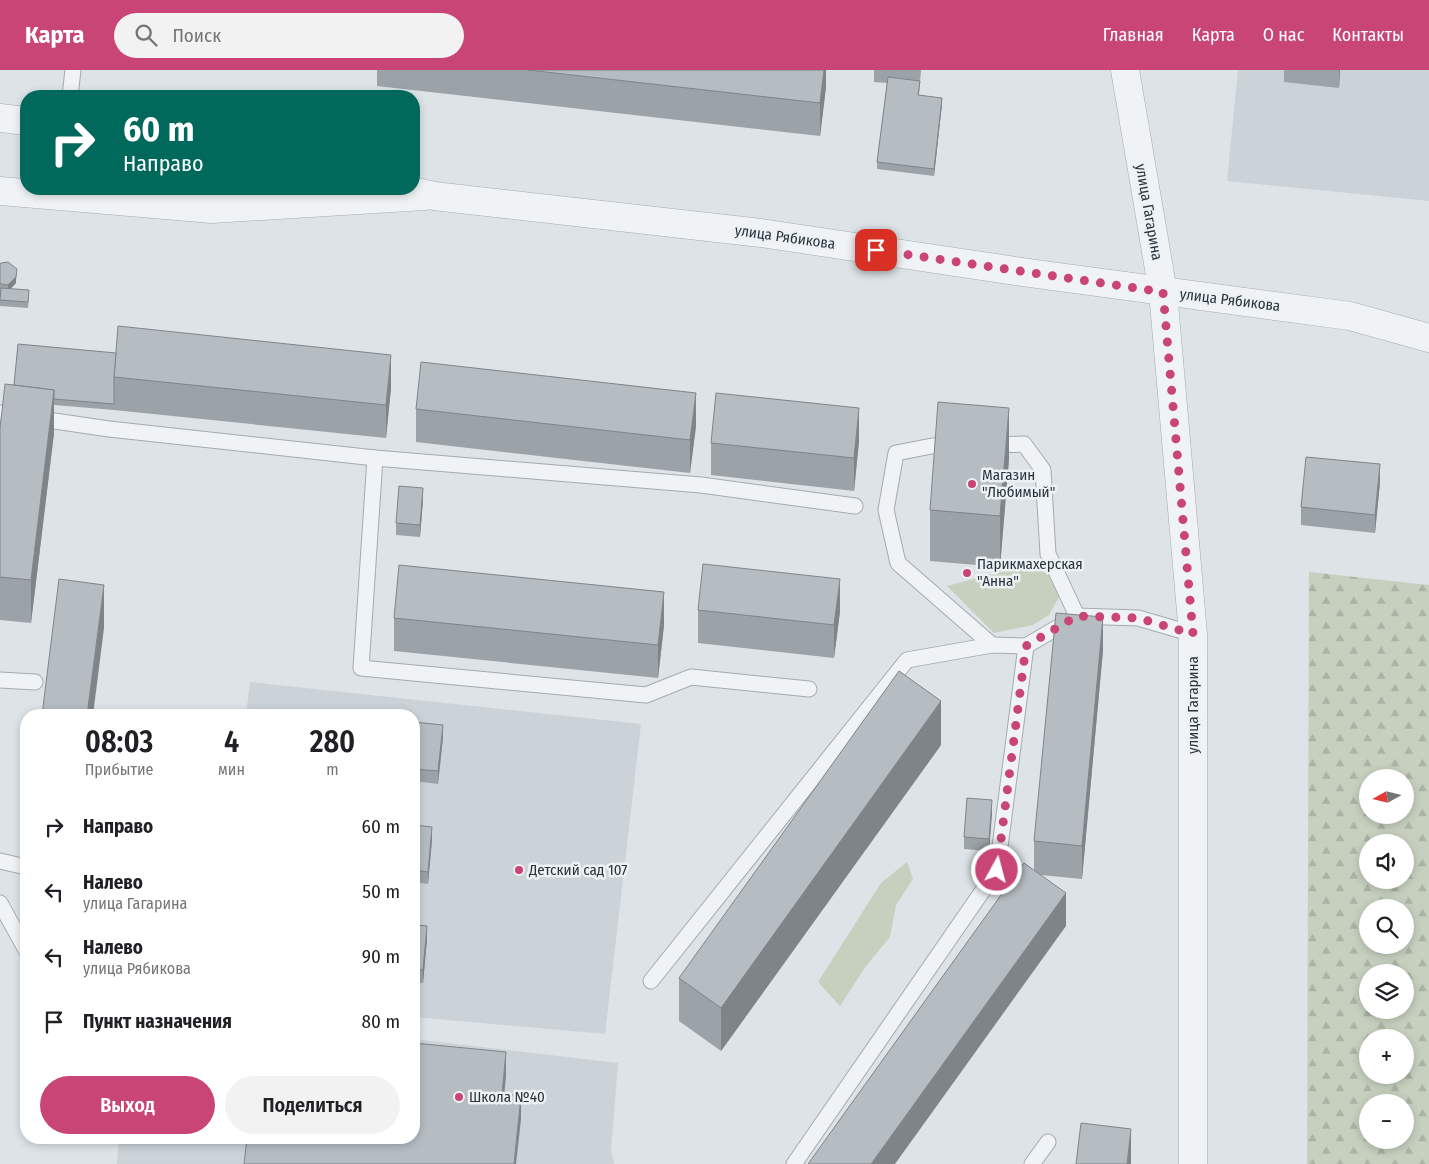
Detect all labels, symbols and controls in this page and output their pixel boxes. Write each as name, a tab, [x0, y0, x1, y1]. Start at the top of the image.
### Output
search box	[114, 13, 464, 58]
text: Карта	[25, 21, 84, 49]
icon: search	[132, 21, 160, 49]
text: Поиск	[172, 24, 221, 47]
text: Главная	[1103, 24, 1164, 46]
text: Карта	[1192, 24, 1235, 46]
text: О нас	[1263, 24, 1304, 46]
text: Контакты	[1332, 24, 1404, 46]
text: 60 m	[123, 108, 194, 150]
icon: right	[40, 110, 105, 175]
text: Направо	[123, 150, 204, 177]
street label: улица Гагарина	[1132, 162, 1166, 262]
street label: улица Рябикова	[734, 221, 836, 253]
pin	[855, 229, 897, 271]
icon: arrive	[862, 236, 890, 264]
street label: улица Рябикова	[1179, 285, 1281, 315]
place label: Магазин "Любимый"	[982, 466, 1055, 501]
marker: Магазин "Любимый"	[966, 478, 978, 490]
place label: Парикмахерская "Анна"	[977, 555, 1083, 590]
marker: Парикмахерская "Анна"	[961, 567, 973, 579]
street label: улица Гагарина	[1184, 656, 1202, 754]
text: 08:03	[85, 724, 153, 760]
text: 4	[224, 724, 239, 760]
text: 280	[310, 724, 355, 760]
text: Прибытие	[85, 760, 153, 779]
text: мин	[218, 760, 245, 779]
text: m	[326, 760, 339, 779]
north arrow	[1359, 769, 1414, 824]
map controls	[1359, 769, 1414, 1149]
icon: right	[40, 813, 68, 841]
text: Направо	[83, 815, 153, 838]
text: 60 m	[362, 815, 400, 838]
button: sound	[1359, 834, 1414, 889]
position arrow	[970, 843, 1022, 895]
place label: Детский сад 107	[528, 861, 627, 879]
marker: Детский сад 107	[513, 864, 525, 876]
text: Налево	[83, 871, 143, 894]
icon: left	[40, 878, 68, 906]
text: 50 m	[362, 880, 400, 903]
text: улица Гагарина	[83, 894, 187, 913]
button: search	[1359, 899, 1414, 954]
text: Налево	[83, 936, 143, 959]
icon: left	[40, 943, 68, 971]
text: 90 m	[362, 945, 400, 968]
text: улица Рябикова	[83, 959, 191, 978]
button: layers	[1359, 964, 1414, 1019]
icon: arrive	[40, 1008, 68, 1036]
text: Пункт назначения	[83, 1010, 232, 1033]
text: 80 m	[362, 1010, 400, 1033]
button: +	[1359, 1029, 1414, 1084]
button: Выход	[40, 1076, 215, 1134]
button: Поделиться	[225, 1076, 400, 1134]
place label: Школа №40	[469, 1088, 545, 1106]
marker: Школа №40	[453, 1091, 465, 1103]
button: −	[1359, 1094, 1414, 1149]

